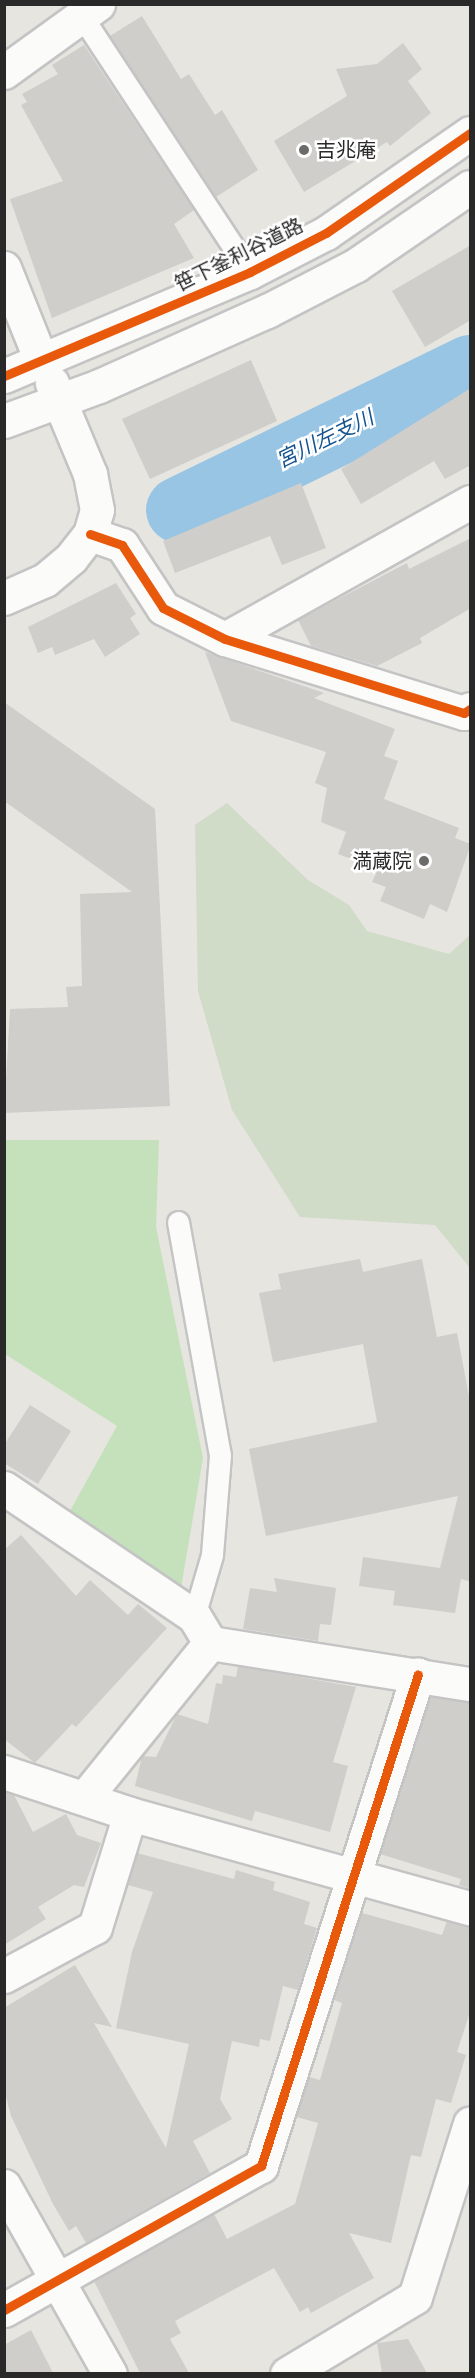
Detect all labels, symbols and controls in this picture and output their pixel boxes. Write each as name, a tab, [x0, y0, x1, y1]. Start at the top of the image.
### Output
place label: 吉兆庵	[316, 138, 376, 162]
marker: 吉兆庵	[297, 143, 311, 157]
street label: 笹下釜利谷道路	[171, 214, 307, 296]
water label: 宮川左支川	[272, 405, 378, 473]
place label: 満蔵院	[352, 849, 412, 873]
marker: 満蔵院	[417, 854, 431, 868]

